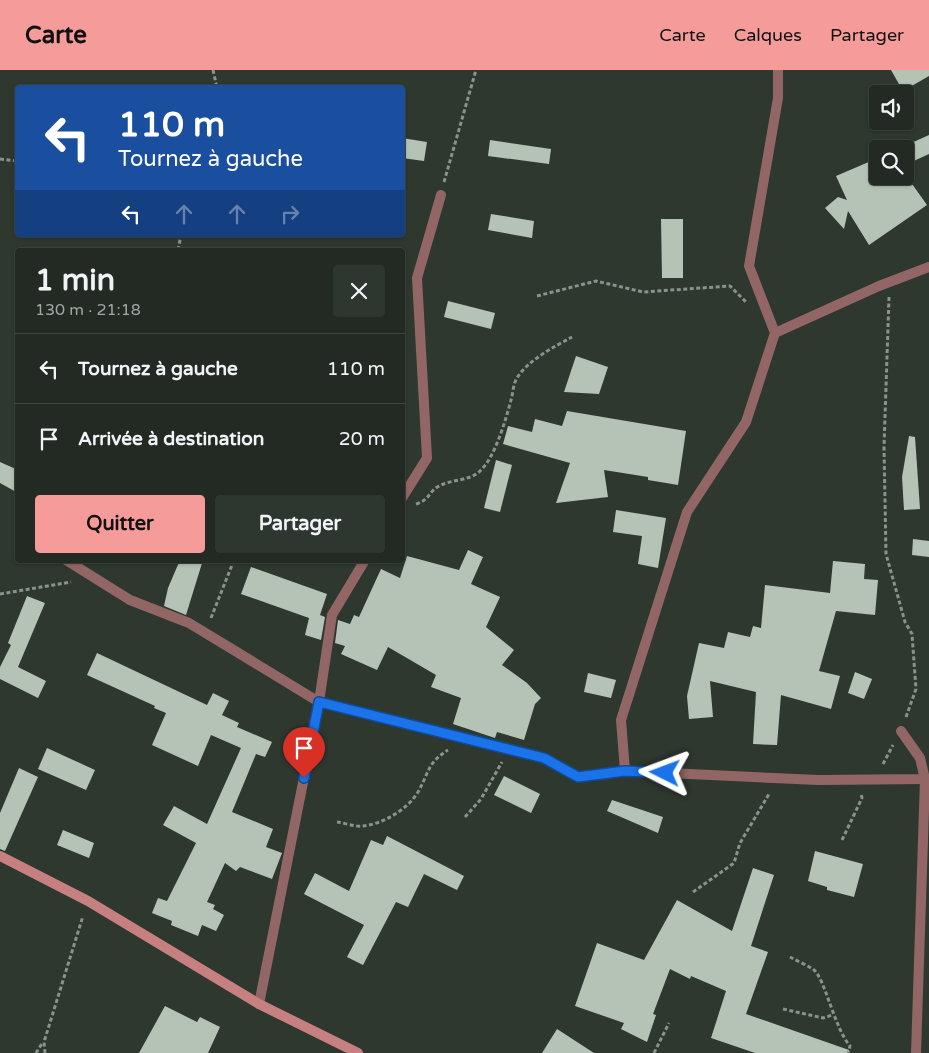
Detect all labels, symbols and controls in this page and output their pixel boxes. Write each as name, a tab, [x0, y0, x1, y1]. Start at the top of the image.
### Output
text: Carte	[25, 21, 87, 50]
text: Carte	[659, 24, 706, 46]
text: Calques	[734, 24, 802, 46]
text: Partager	[830, 24, 904, 46]
map controls	[869, 85, 914, 185]
button: sound	[869, 85, 914, 130]
text: 110 m	[118, 104, 225, 146]
icon: left	[35, 105, 100, 170]
button: search	[869, 140, 914, 185]
text: Tournez à gauche	[118, 146, 303, 172]
icon: left	[117, 200, 145, 228]
icon: ahead	[170, 200, 198, 228]
icon: ahead	[223, 200, 251, 228]
icon: right	[276, 200, 304, 228]
text: 1 min	[35, 262, 115, 299]
button: close	[333, 265, 385, 317]
text: 130 m · 21:18	[35, 300, 141, 320]
icon: left	[35, 355, 63, 383]
text: Tournez à gauche	[78, 358, 238, 380]
text: 110 m	[327, 358, 385, 380]
icon: arrive	[35, 425, 63, 453]
text: Arrivée à destination	[78, 428, 264, 450]
text: 20 m	[339, 428, 385, 450]
button: Quitter	[35, 495, 205, 553]
button: Partager	[215, 495, 385, 553]
pin	[283, 727, 325, 778]
icon: arrive	[290, 734, 318, 762]
position arrow	[638, 746, 690, 798]

